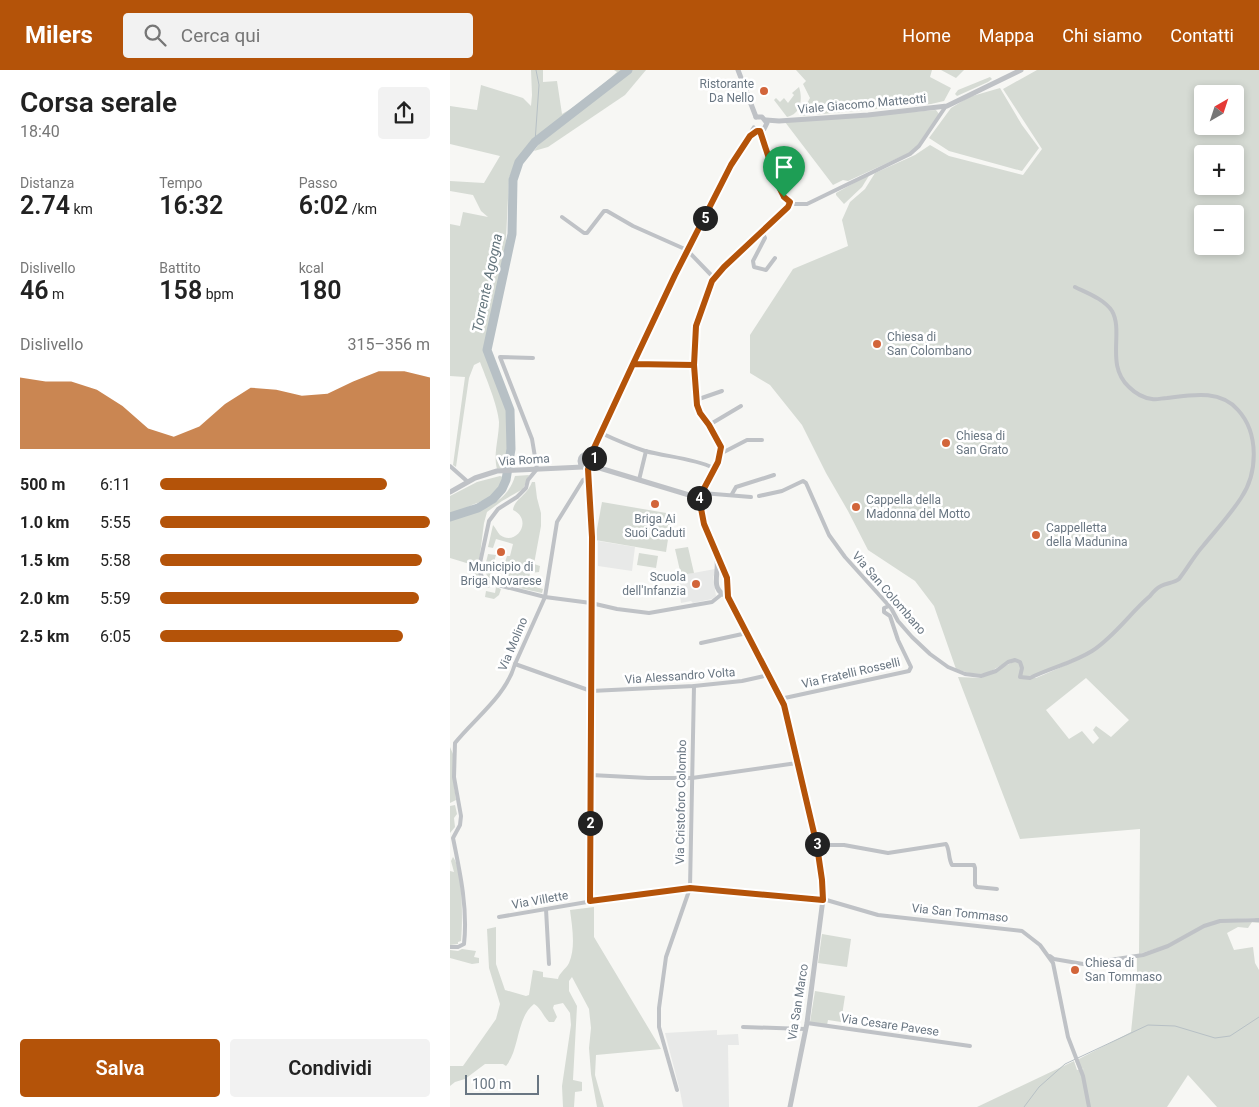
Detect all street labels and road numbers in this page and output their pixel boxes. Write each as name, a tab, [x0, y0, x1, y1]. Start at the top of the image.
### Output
street label: Viale Giacomo Matteotti	[797, 91, 927, 117]
street label: Via Roma	[498, 451, 550, 469]
street label: Via San Colombano	[849, 549, 929, 637]
street label: Via Molino	[495, 615, 531, 673]
street label: Via Fratelli Rosselli	[800, 655, 902, 691]
street label: Via Alessandro Volta	[624, 665, 736, 687]
street label: Via Cristoforo Colombo	[673, 739, 689, 865]
street label: Via Villette	[511, 888, 569, 912]
street label: Via San Tommaso	[911, 901, 1009, 925]
street label: Via San Marco	[785, 963, 811, 1041]
street label: Via Cesare Pavese	[840, 1011, 940, 1039]

